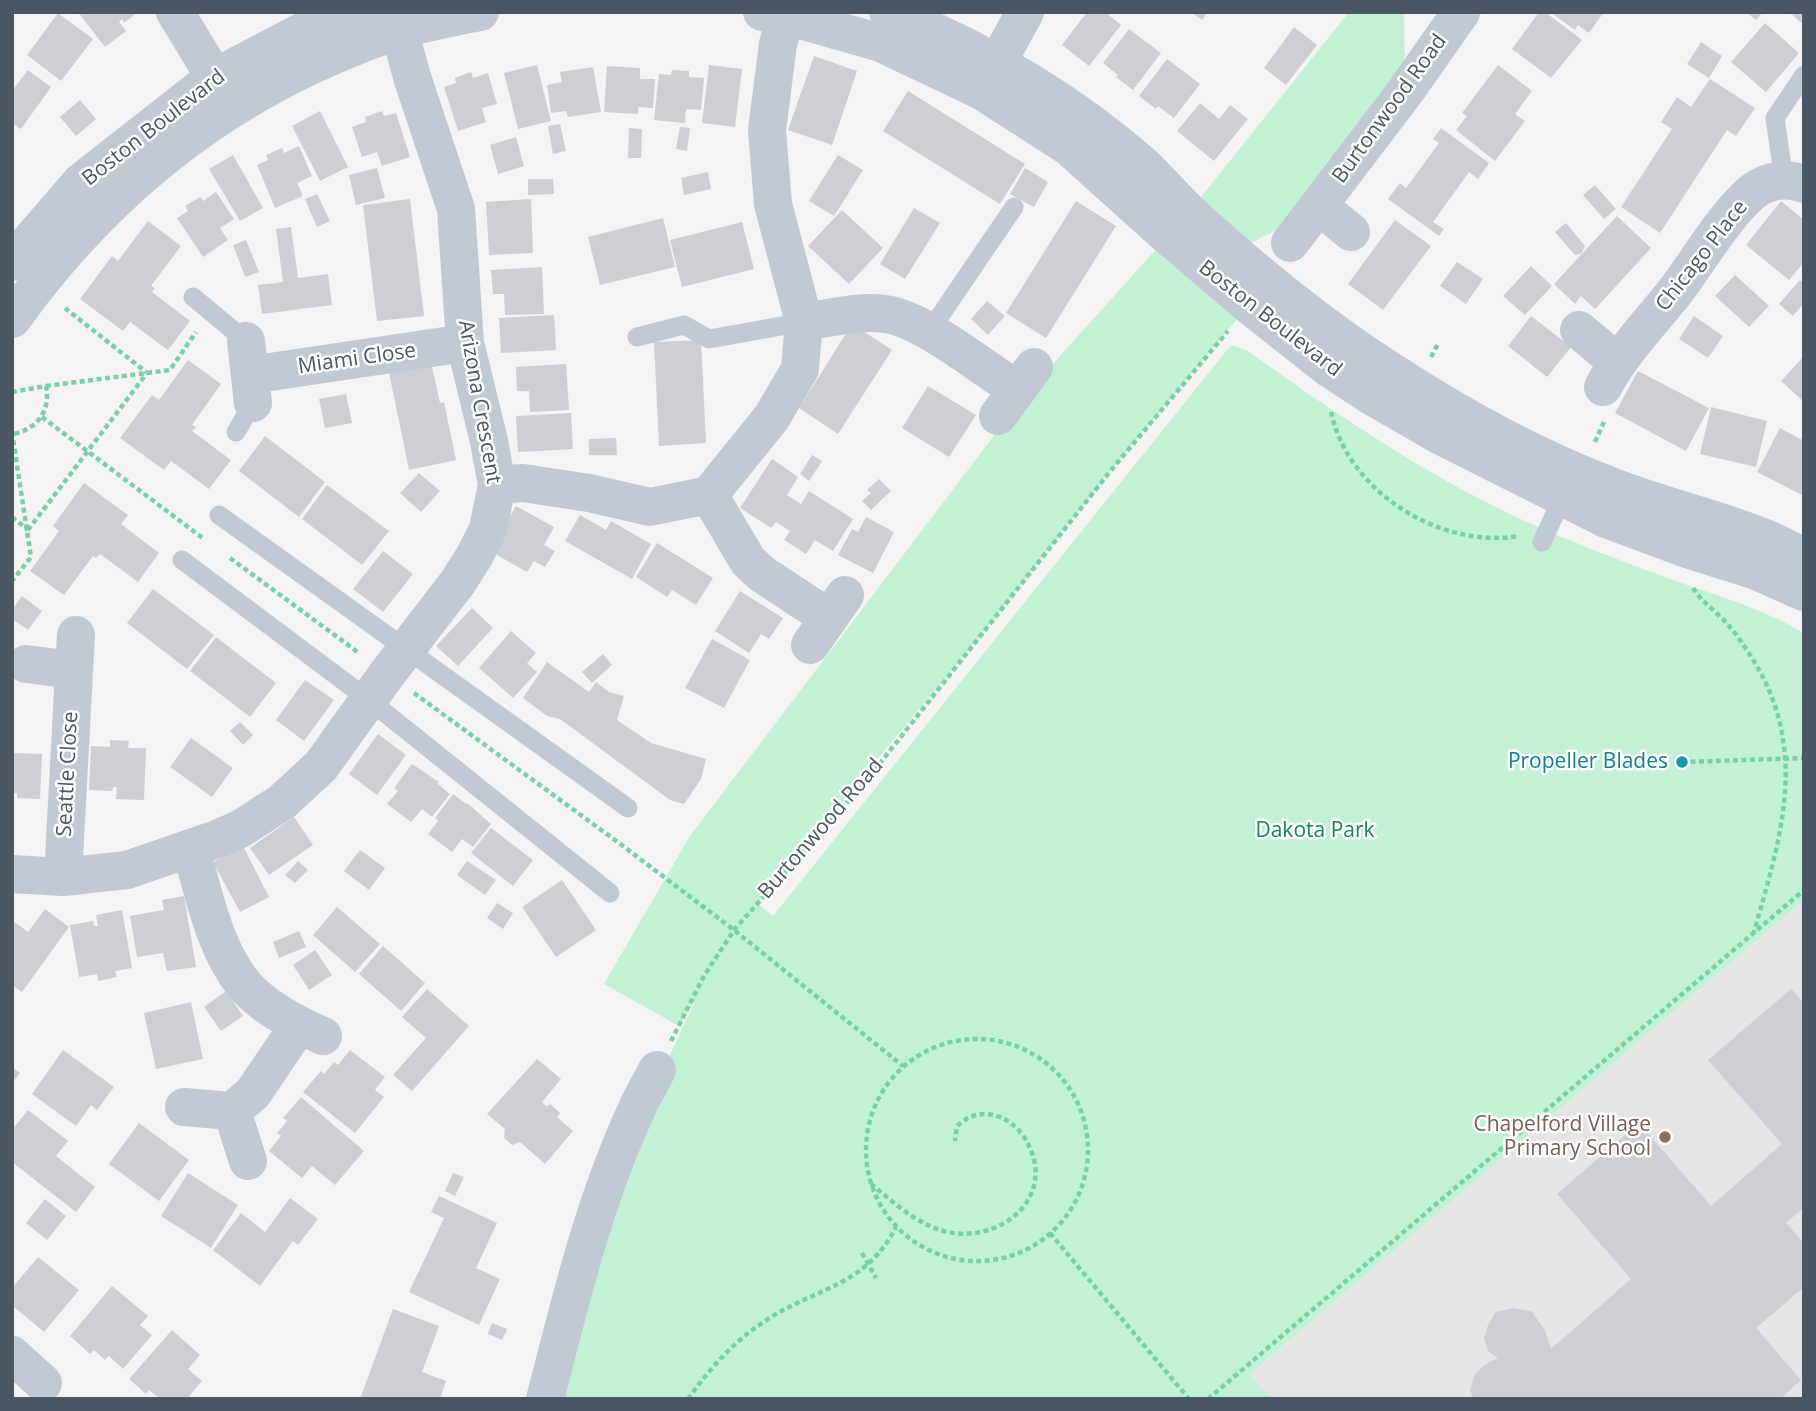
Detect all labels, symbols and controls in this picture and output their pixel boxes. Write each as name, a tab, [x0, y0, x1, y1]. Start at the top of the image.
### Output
street label: Burtonwood Road	[1328, 30, 1452, 188]
street label: Boston Boulevard	[78, 64, 230, 192]
street label: Chicago Place	[1651, 195, 1753, 317]
street label: Boston Boulevard	[1194, 255, 1346, 383]
street label: Arizona Crescent	[452, 318, 506, 486]
street label: Miami Close	[296, 338, 418, 380]
street label: Seattle Close	[52, 711, 84, 837]
place label: Propeller Blades	[1508, 749, 1668, 775]
street label: Burtonwood Road	[753, 754, 889, 904]
marker: Propeller Blades	[1674, 754, 1690, 770]
park label: Dakota Park	[1255, 818, 1375, 844]
place label: Chapelford Village Primary School	[1473, 1112, 1651, 1162]
marker: Chapelford Village Primary School	[1657, 1129, 1673, 1145]

